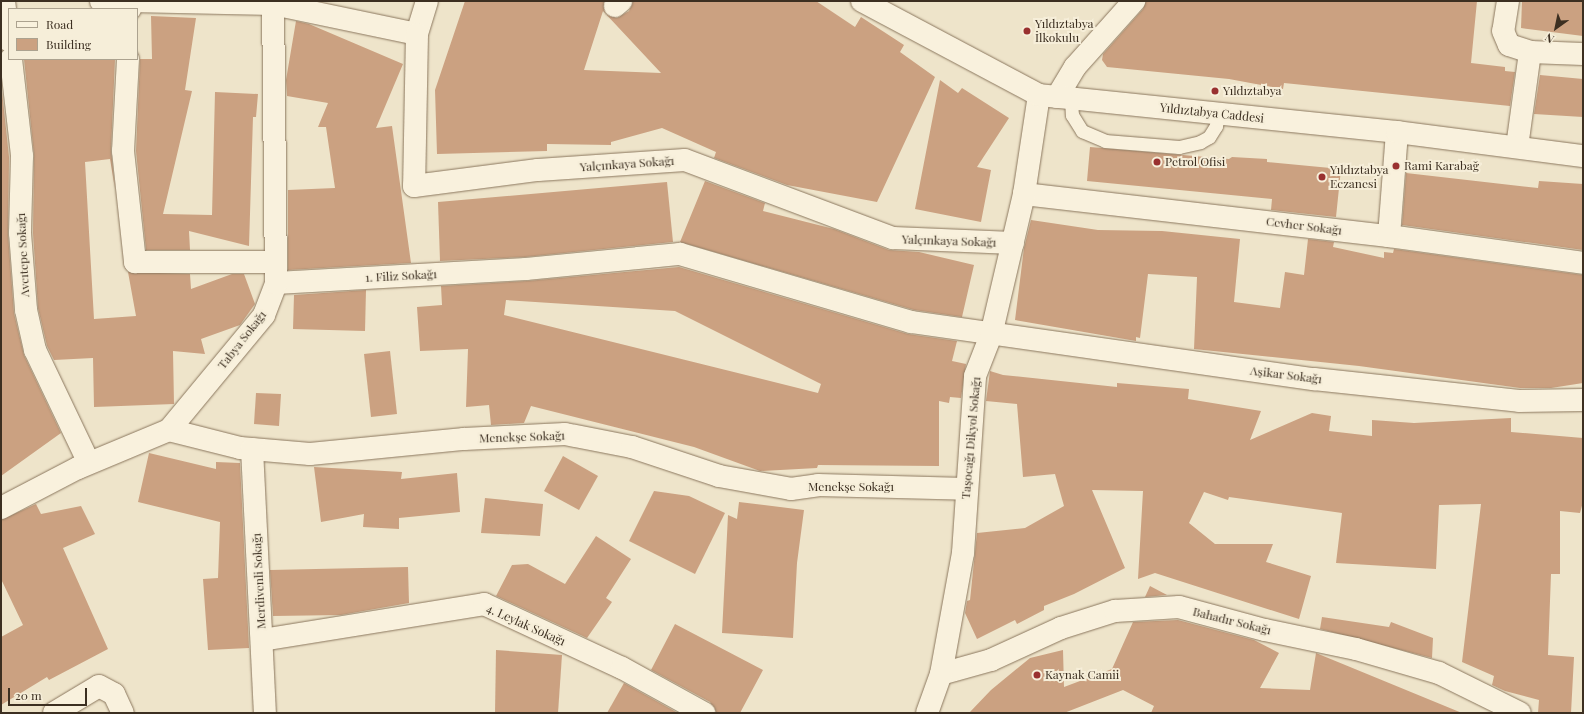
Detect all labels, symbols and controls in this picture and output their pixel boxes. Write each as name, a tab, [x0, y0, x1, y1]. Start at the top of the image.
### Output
legend	[8, 8, 138, 60]
north arrow	[1536, 8, 1576, 48]
text: Road	[46, 16, 73, 32]
place label: Yıldıztabya İlkokulu	[1035, 17, 1094, 45]
marker: Yıldıztabya İlkokulu	[1022, 26, 1032, 36]
text: N	[1542, 30, 1557, 47]
text: Building	[46, 36, 91, 52]
place label: Yıldıztabya	[1223, 84, 1282, 98]
marker: Yıldıztabya	[1210, 86, 1220, 96]
street label: Yıldıztabya Caddesi	[1159, 100, 1265, 126]
street label: Yalçınkaya Sokağı	[579, 154, 675, 174]
place label: Petrol Ofisi	[1165, 155, 1225, 169]
marker: Petrol Ofisi	[1152, 157, 1162, 167]
place label: Rami Karabağ	[1404, 159, 1479, 173]
marker: Rami Karabağ	[1391, 161, 1401, 171]
place label: Yıldıztabya Eczanesi	[1330, 163, 1389, 191]
marker: Yıldıztabya Eczanesi	[1317, 172, 1327, 182]
street label: Avcıtepe Sokağı	[14, 213, 32, 297]
street label: Cevher Sokağı	[1265, 214, 1343, 238]
street label: Yalçınkaya Sokağı	[901, 232, 997, 250]
street label: 1. Filiz Sokağı	[365, 267, 437, 285]
street label: Tabya Sokağı	[215, 308, 269, 372]
street label: Aşikar Sokağı	[1249, 363, 1323, 387]
street label: Taşocağı Dikyol Sokağı	[958, 376, 984, 500]
street label: Menekşe Sokağı	[479, 428, 565, 446]
street label: Menekşe Sokağı	[808, 480, 894, 494]
street label: Merdivenli Sokağı	[249, 533, 269, 629]
street label: 4. Leylak Sokağı	[484, 601, 568, 649]
street label: Bahadır Sokağı	[1191, 604, 1273, 638]
place label: Kaynak Camii	[1045, 668, 1119, 682]
marker: Kaynak Camii	[1032, 670, 1042, 680]
scale bar	[10, 680, 89, 706]
text: 20 m	[15, 687, 42, 703]

